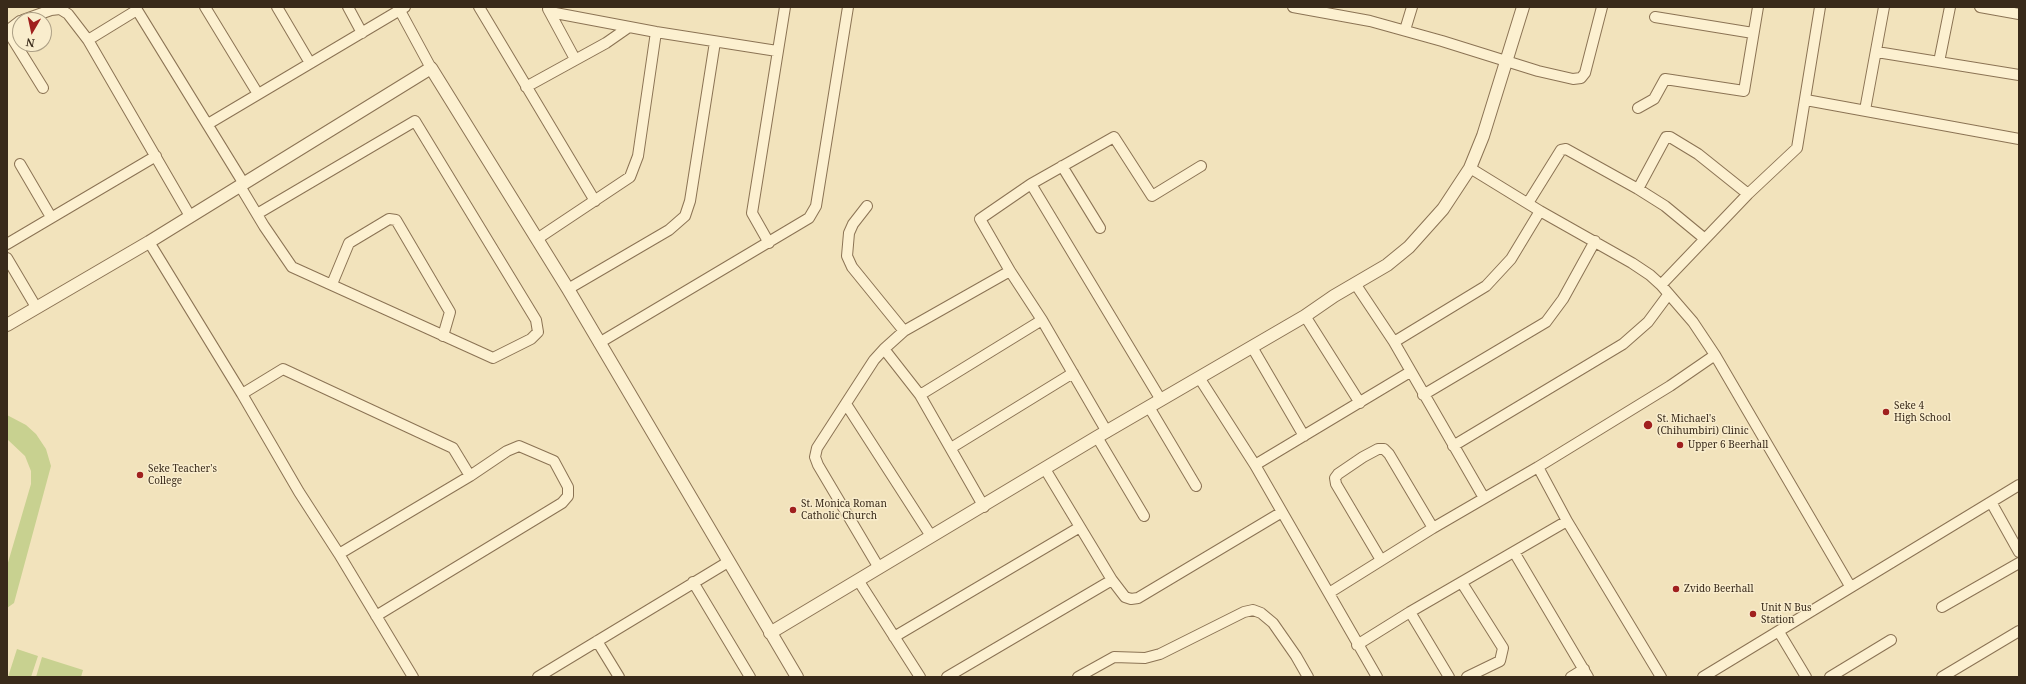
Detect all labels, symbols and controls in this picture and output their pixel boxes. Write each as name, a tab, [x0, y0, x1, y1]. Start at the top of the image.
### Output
north arrow	[12, 12, 52, 52]
text: N	[25, 35, 36, 51]
place label: Seke 4 High School	[1894, 400, 1951, 424]
marker: Seke 4 High School	[1881, 407, 1891, 417]
place label: St. Michael's (Chihumbiri) Clinic	[1657, 413, 1749, 436]
marker: St. Michael's (Chihumbiri) Clinic	[1642, 419, 1654, 431]
place label: Upper 6 Beerhall	[1688, 439, 1768, 451]
marker: Upper 6 Beerhall	[1675, 440, 1685, 450]
place label: Seke Teacher's College	[148, 463, 217, 486]
marker: Seke Teacher's College	[135, 470, 145, 480]
place label: St. Monica Roman Catholic Church	[801, 498, 887, 522]
marker: St. Monica Roman Catholic Church	[788, 505, 798, 515]
place label: Zvido Beerhall	[1684, 583, 1754, 595]
marker: Zvido Beerhall	[1671, 584, 1681, 594]
place label: Unit N Bus Station	[1761, 602, 1812, 626]
marker: Unit N Bus Station	[1748, 609, 1758, 619]

